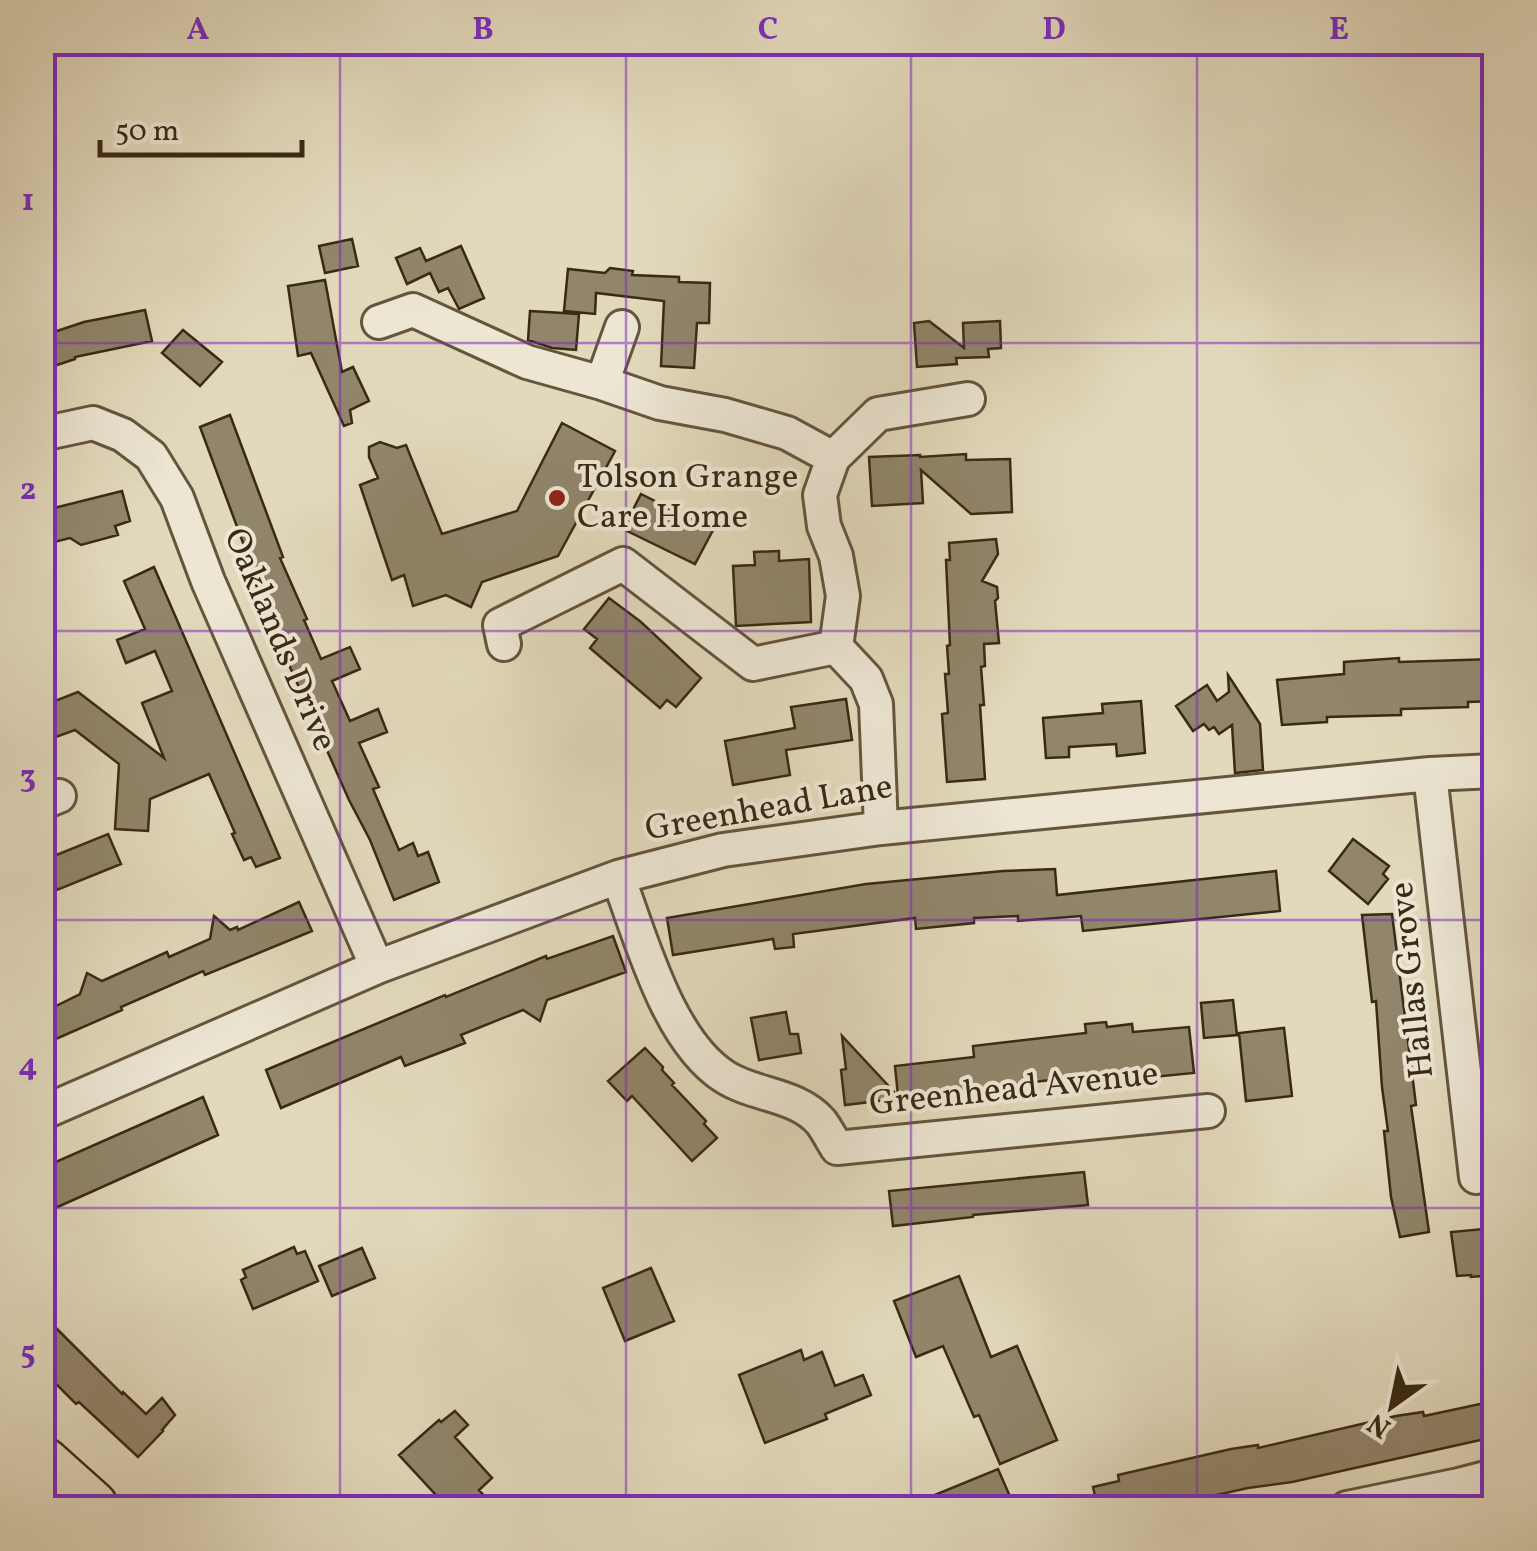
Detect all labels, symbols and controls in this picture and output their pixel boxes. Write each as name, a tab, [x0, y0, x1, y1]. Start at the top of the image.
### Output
text: A	[187, 9, 210, 53]
text: B	[472, 9, 494, 53]
text: C	[758, 9, 778, 53]
text: D	[1042, 9, 1066, 53]
text: E	[1329, 9, 1349, 53]
scale bar	[100, 95, 302, 157]
text: 50 m	[115, 111, 179, 153]
text: 1	[22, 180, 34, 224]
place label: Tolson Grange Care Home	[577, 454, 798, 542]
text: 2	[20, 469, 36, 513]
marker: Tolson Grange Care Home	[546, 487, 568, 509]
street label: Oaklands Drive	[210, 521, 348, 759]
text: 3	[20, 757, 36, 801]
street label: Greenhead Lane	[642, 764, 896, 854]
street label: Hallas Grove	[1379, 879, 1447, 1081]
text: 4	[18, 1045, 38, 1089]
street label: Greenhead Avenue	[867, 1051, 1161, 1129]
text: 5	[20, 1333, 36, 1377]
north arrow	[1342, 1356, 1442, 1456]
text: N	[1361, 1403, 1399, 1447]

